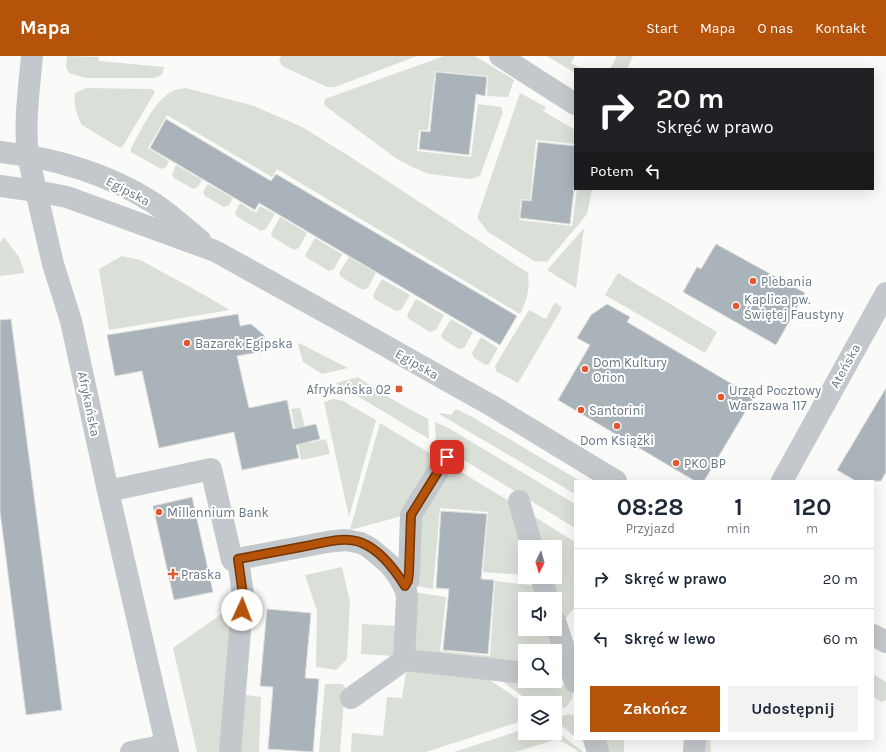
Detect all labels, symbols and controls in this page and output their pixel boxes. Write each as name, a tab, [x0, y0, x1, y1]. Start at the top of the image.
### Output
text: Mapa	[20, 17, 70, 39]
text: Start	[646, 20, 678, 37]
text: Mapa	[700, 20, 735, 37]
text: O nas	[757, 20, 793, 37]
text: Kontakt	[815, 20, 866, 37]
text: 20 m	[656, 82, 724, 115]
icon: right	[590, 84, 642, 136]
text: Skręć w prawo	[656, 116, 773, 138]
icon: left	[642, 160, 664, 182]
text: Potem	[590, 162, 634, 180]
street label: Egipska	[104, 173, 152, 209]
place label: Plebania	[761, 274, 812, 289]
marker: Plebania	[748, 276, 758, 286]
place label: Kaplica pw. Świętej Faustyny	[744, 292, 844, 322]
marker: Kaplica pw. Świętej Faustyny	[731, 301, 741, 311]
place label: Bazarek Egipska	[195, 336, 293, 351]
marker: Bazarek Egipska	[182, 338, 192, 348]
street label: Ateńska	[827, 341, 863, 391]
street label: Egipska	[393, 346, 441, 382]
place label: Dom Kultury Orion	[593, 355, 667, 385]
marker: Dom Kultury Orion	[580, 364, 590, 374]
street label: Afrykańska	[75, 370, 103, 438]
place label: Afrykańska 02	[307, 382, 391, 397]
place label: Urząd Pocztowy Warszawa 117	[729, 383, 821, 413]
marker: Afrykańska 02	[394, 384, 404, 394]
marker: Urząd Pocztowy Warszawa 117	[716, 392, 726, 402]
place label: Santorini	[589, 403, 644, 418]
marker: Santorini	[576, 405, 586, 415]
marker: Dom Książki	[612, 421, 622, 431]
place label: Dom Książki	[580, 433, 654, 448]
pin	[430, 440, 464, 474]
icon: arrive	[436, 446, 458, 468]
place label: PKO BP	[684, 456, 726, 471]
marker: PKO BP	[671, 458, 681, 468]
text: 08:28	[617, 493, 684, 521]
text: 1	[734, 493, 743, 521]
text: 120	[793, 493, 831, 521]
place label: Millennium Bank	[167, 505, 269, 520]
marker: Millennium Bank	[154, 507, 164, 517]
text: Przyjazd	[626, 521, 675, 536]
text: min	[727, 521, 750, 536]
text: m	[806, 521, 818, 536]
north arrow	[518, 540, 562, 584]
map controls	[518, 540, 562, 740]
place label: Praska	[181, 567, 221, 582]
icon: right	[590, 568, 612, 590]
marker: Praska	[168, 569, 178, 579]
text: Skręć w prawo	[624, 570, 727, 588]
text: 20 m	[823, 570, 858, 588]
position arrow	[221, 589, 263, 631]
button: sound	[518, 592, 562, 636]
icon: left	[590, 628, 612, 650]
text: Skręć w lewo	[624, 630, 716, 648]
text: 60 m	[823, 630, 858, 648]
button: search	[518, 644, 562, 688]
button: Zakończ	[590, 686, 720, 732]
button: Udostępnij	[728, 686, 858, 732]
button: layers	[518, 696, 562, 740]

